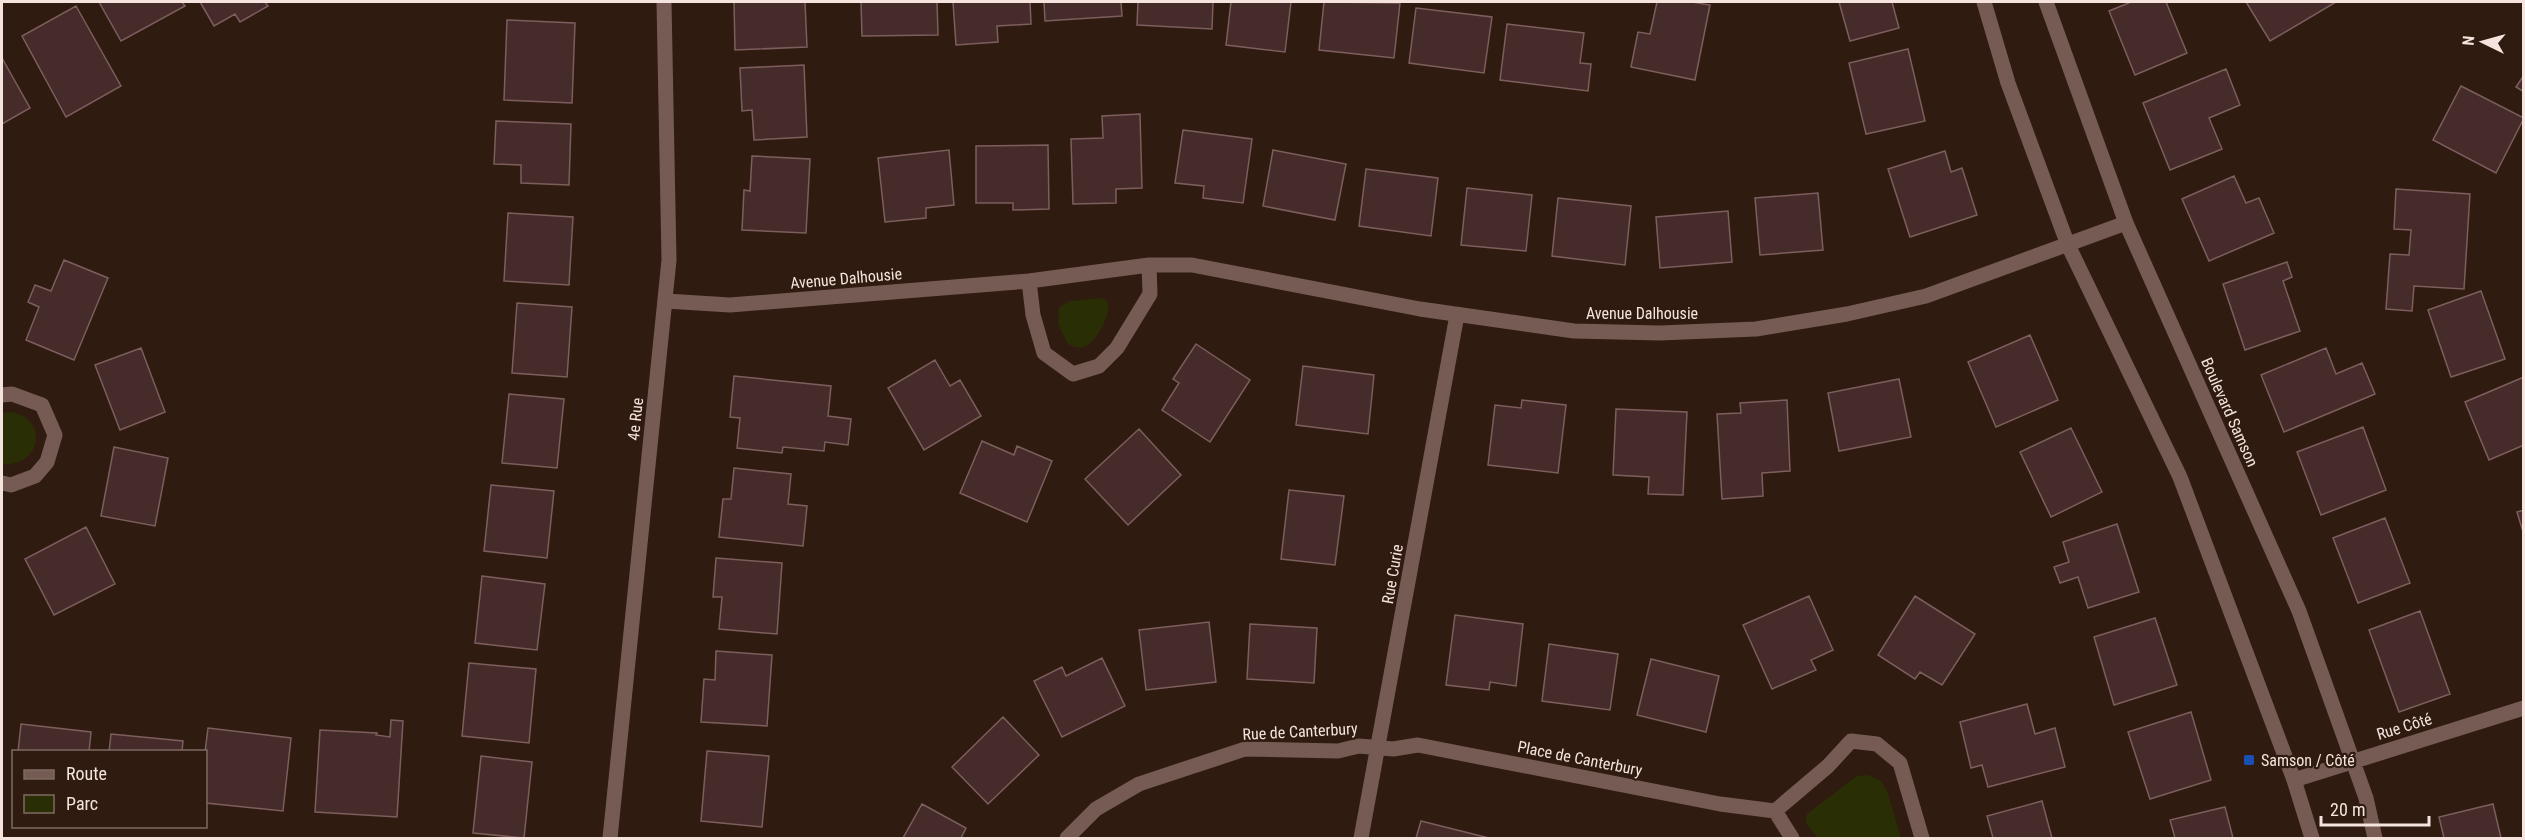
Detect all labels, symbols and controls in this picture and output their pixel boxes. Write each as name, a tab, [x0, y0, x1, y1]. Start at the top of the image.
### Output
north arrow	[2453, 12, 2513, 72]
text: N	[2459, 35, 2478, 46]
street label: Avenue Dalhousie	[789, 264, 903, 293]
street label: Avenue Dalhousie	[1586, 304, 1698, 323]
street label: Boulevard Samson	[2197, 355, 2262, 470]
street label: 4e Rue	[624, 397, 647, 441]
street label: Rue Curie	[1378, 543, 1407, 605]
street label: Rue Côté	[2374, 709, 2434, 744]
street label: Rue de Canterbury	[1242, 719, 1358, 744]
street label: Place de Canterbury	[1516, 737, 1644, 780]
legend	[12, 750, 207, 828]
place label: Samson / Côté	[2261, 751, 2355, 770]
marker: Samson / Côté	[2242, 753, 2256, 767]
text: Route	[66, 763, 107, 784]
scale bar	[2321, 789, 2429, 827]
text: Parc	[66, 793, 98, 814]
text: 20 m	[2330, 799, 2365, 820]

